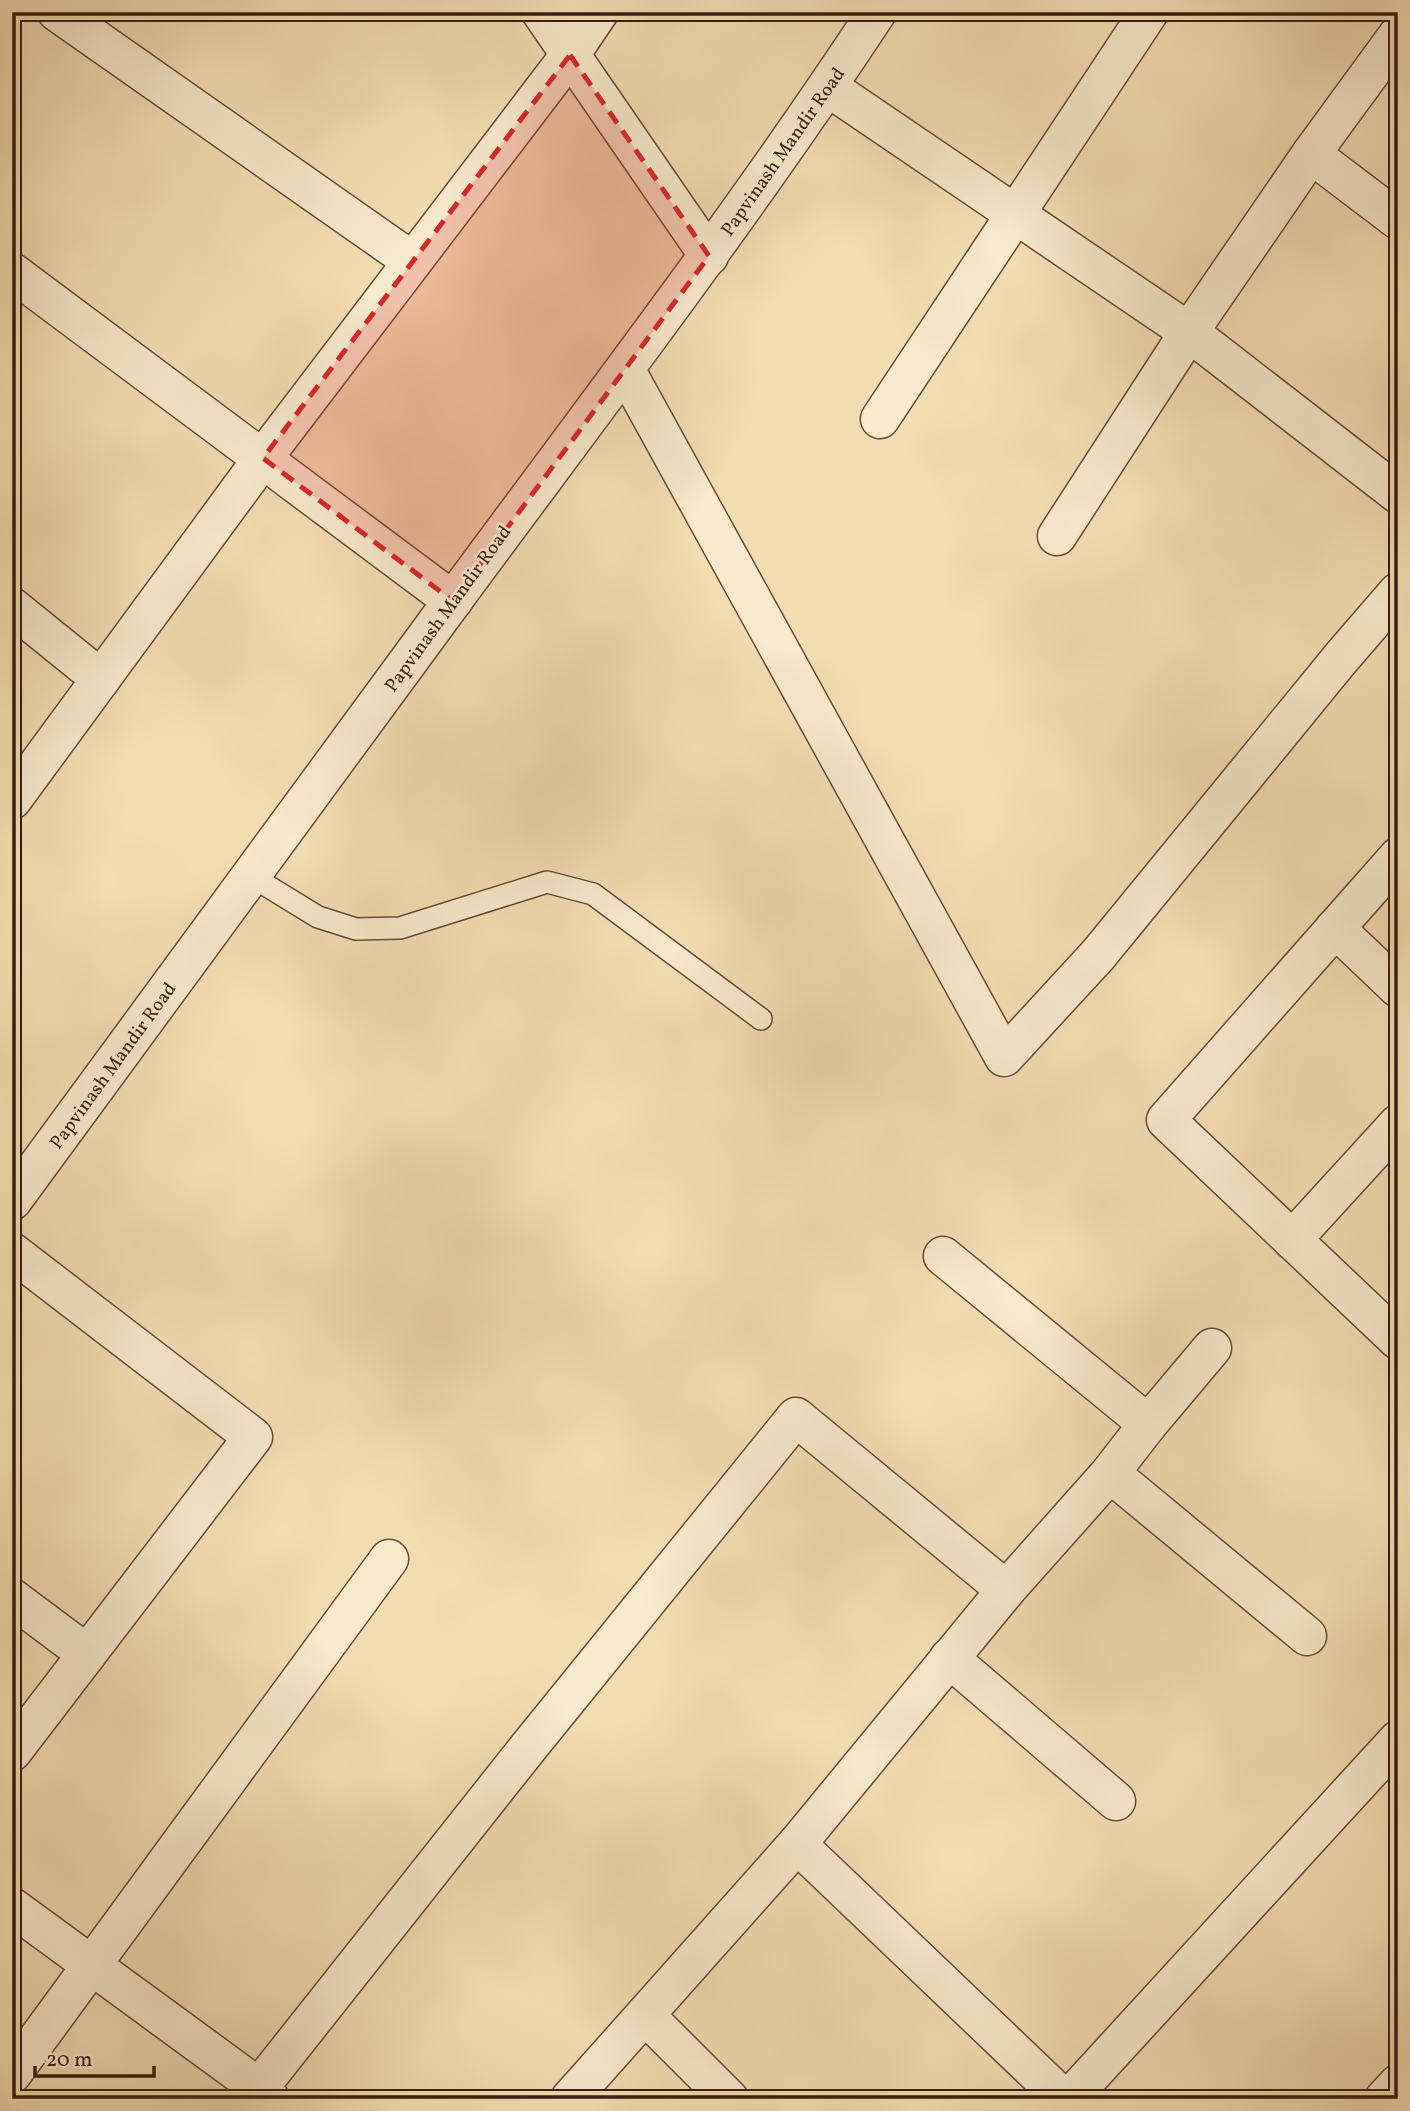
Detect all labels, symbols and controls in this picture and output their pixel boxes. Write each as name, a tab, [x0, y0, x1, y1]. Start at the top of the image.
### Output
street label: Papvinash Mandir Road	[715, 63, 852, 242]
street label: Papvinash Mandir Road	[379, 520, 518, 698]
street label: Papvinash Mandir Road	[44, 977, 183, 1155]
scale bar	[35, 2034, 154, 2078]
text: 20 m	[46, 2046, 92, 2075]

